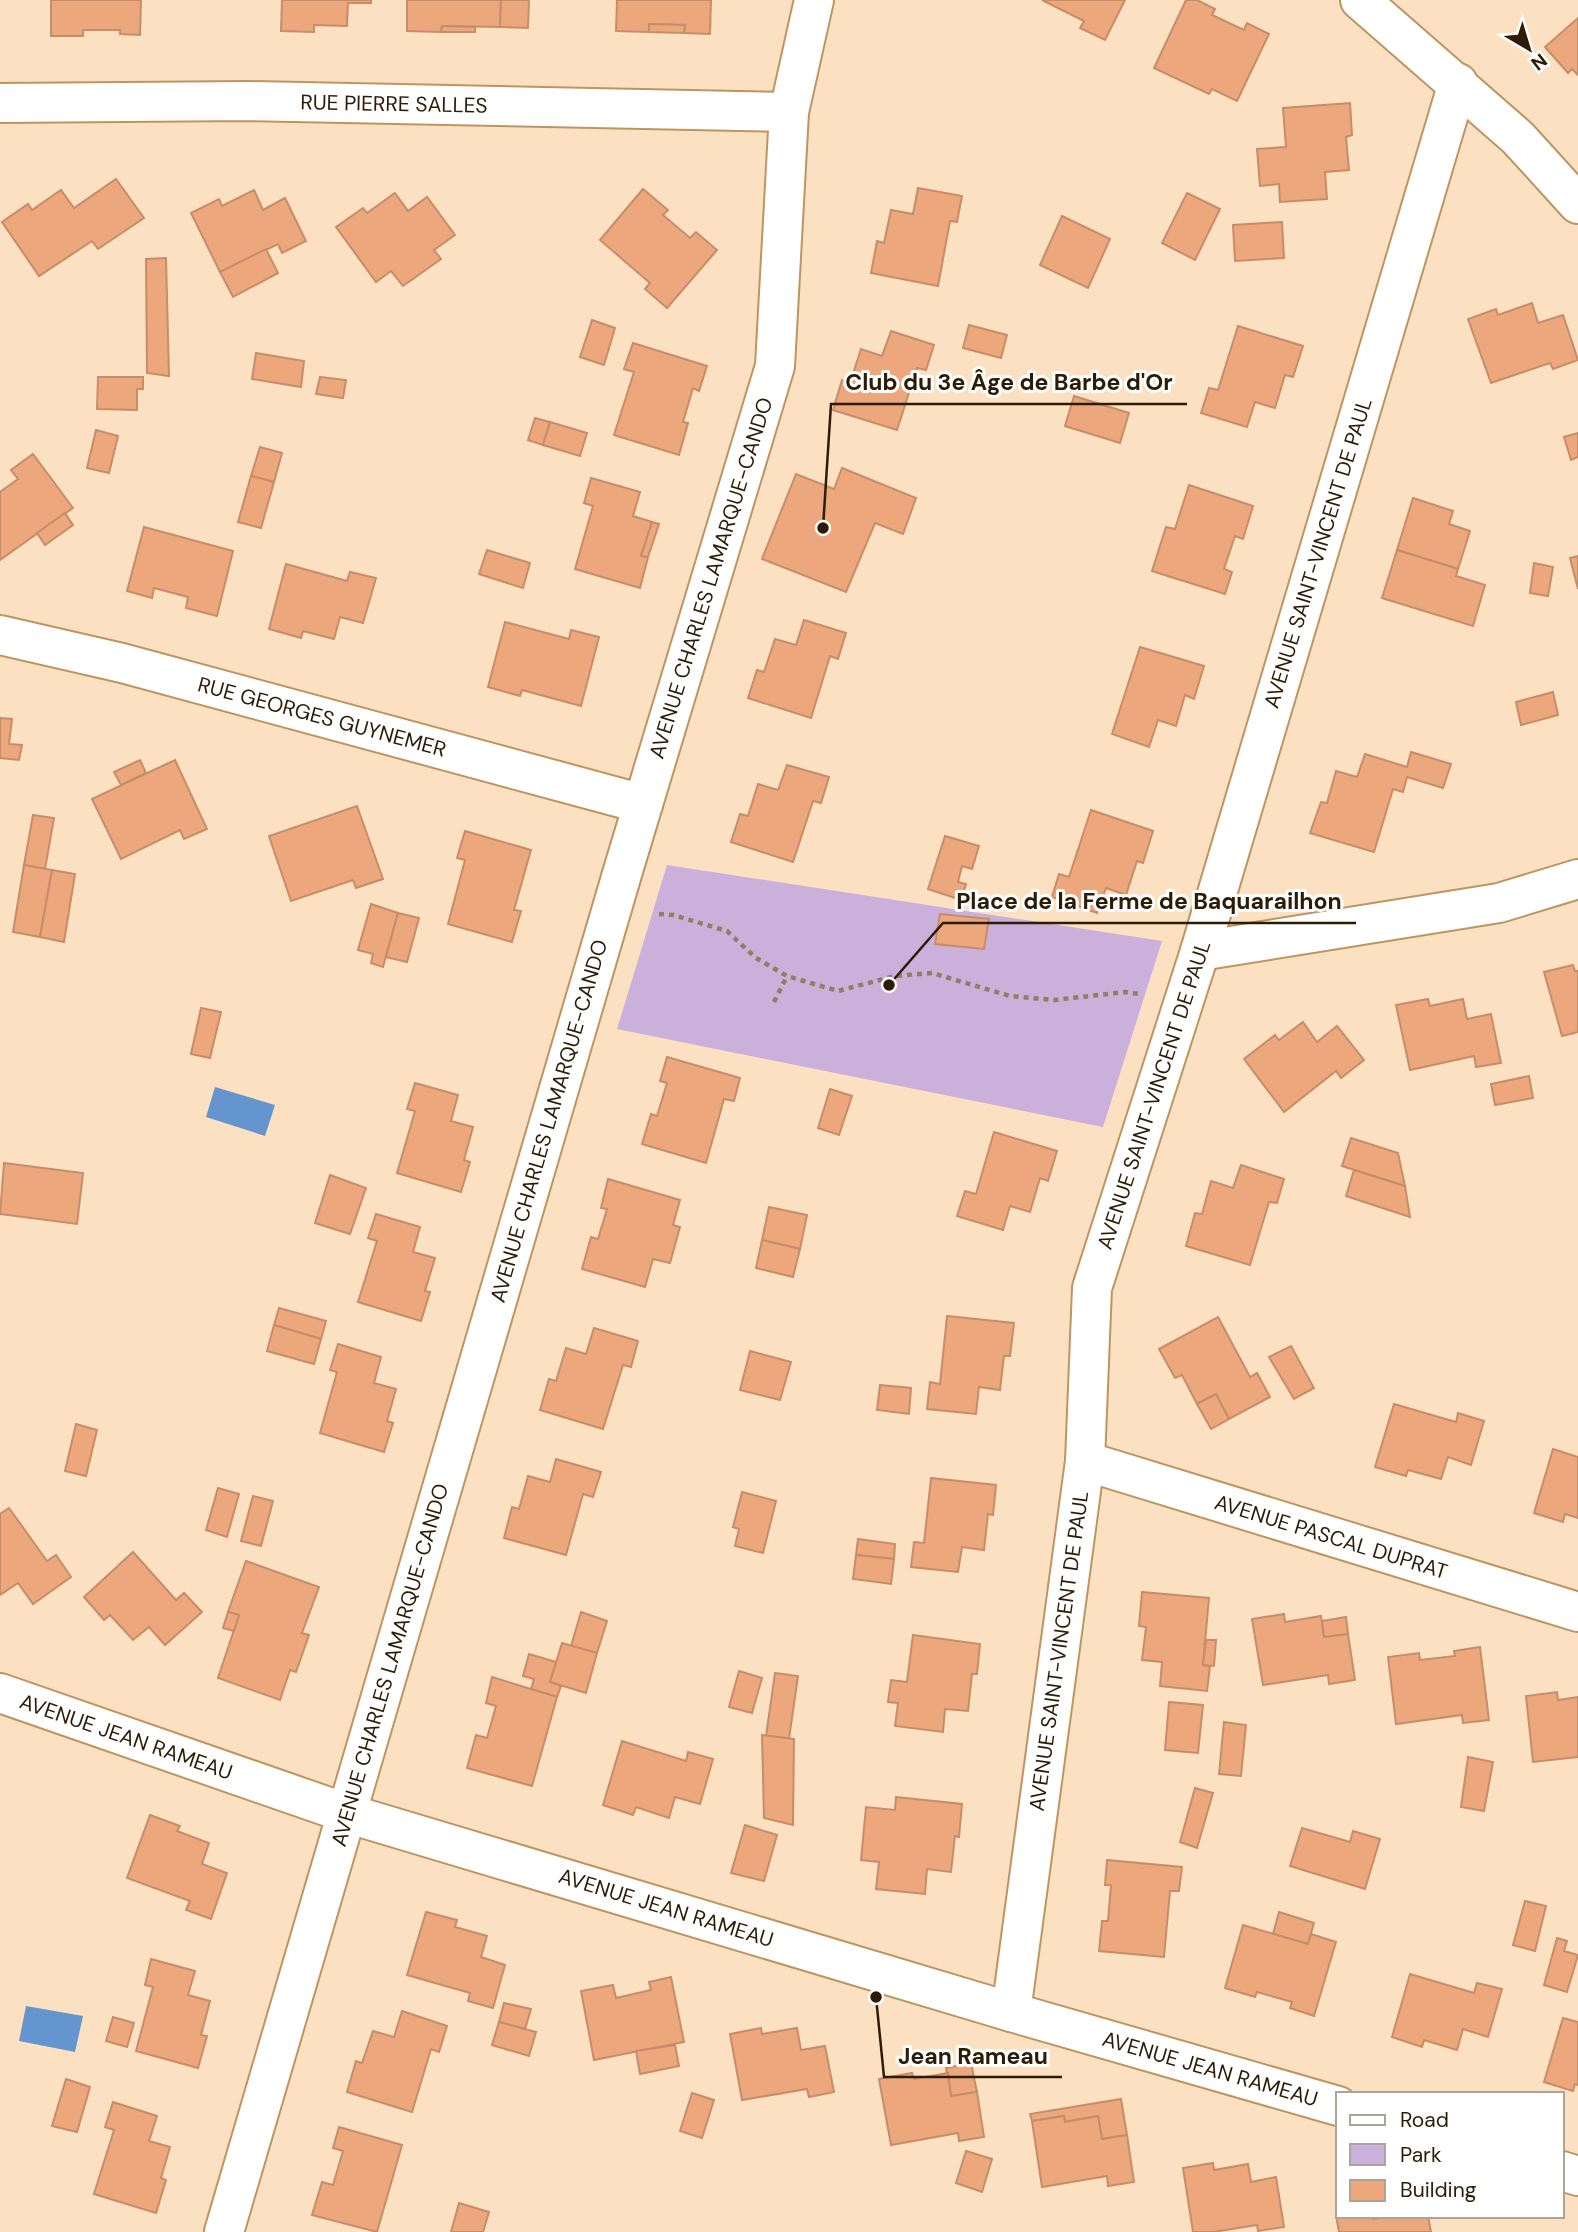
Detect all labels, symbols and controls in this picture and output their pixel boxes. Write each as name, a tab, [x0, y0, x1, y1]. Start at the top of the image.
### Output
north arrow	[1494, 14, 1564, 84]
text: N	[1526, 48, 1552, 76]
street label: RUE PIERRE SALLES	[300, 88, 488, 120]
callout: Club du 3e Âge de Barbe d'Or	[831, 360, 1187, 404]
text: Club du 3e Âge de Barbe d'Or	[845, 367, 1173, 397]
street label: AVENUE CHARLES LAMARQUE-CANDO	[643, 394, 779, 762]
street label: AVENUE SAINT-VINCENT DE PAUL	[1257, 394, 1379, 712]
street label: RUE GEORGES GUYNEMER	[195, 670, 449, 764]
callout: Place de la Ferme de Baquarailhon	[943, 879, 1356, 923]
text: Place de la Ferme de Baquarailhon	[956, 886, 1342, 916]
street label: AVENUE CHARLES LAMARQUE-CANDO	[484, 936, 614, 1306]
street label: AVENUE SAINT-VINCENT DE PAUL	[1091, 937, 1217, 1253]
street label: AVENUE CHARLES LAMARQUE-CANDO	[325, 1480, 455, 1850]
street label: AVENUE PASCAL DUPRAT	[1211, 1488, 1451, 1586]
street label: AVENUE SAINT-VINCENT DE PAUL	[1023, 1489, 1095, 1813]
street label: AVENUE JEAN RAMEAU	[16, 1687, 236, 1787]
street label: AVENUE JEAN RAMEAU	[555, 1862, 777, 1954]
street label: AVENUE JEAN RAMEAU	[1099, 2025, 1321, 2113]
callout: Jean Rameau	[884, 2033, 1062, 2077]
text: Jean Rameau	[898, 2041, 1048, 2071]
legend	[1336, 2092, 1564, 2218]
text: Road	[1400, 2106, 1449, 2134]
text: Park	[1400, 2141, 1442, 2169]
text: Building	[1400, 2176, 1477, 2204]

